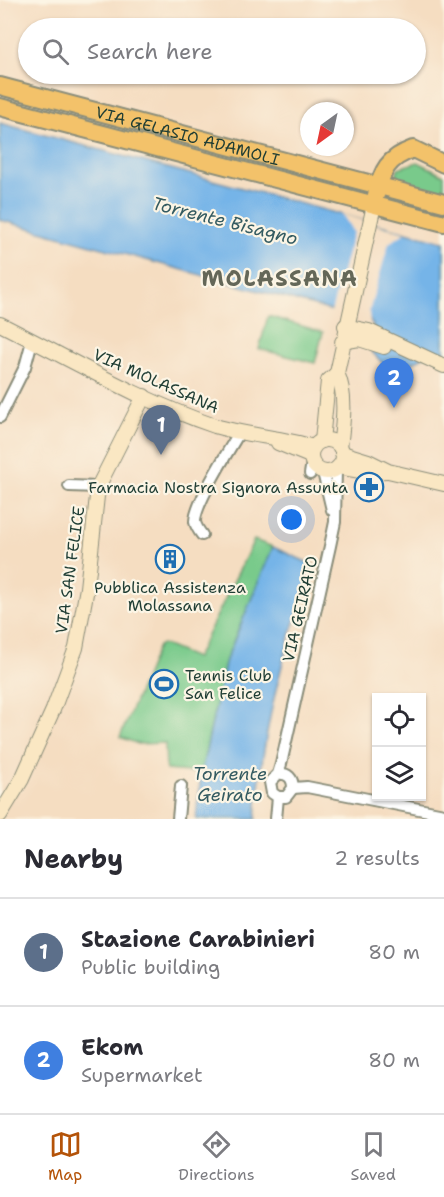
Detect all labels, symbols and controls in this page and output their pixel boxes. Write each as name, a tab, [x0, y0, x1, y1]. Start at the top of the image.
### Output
search box	[18, 18, 426, 84]
icon: search	[39, 35, 72, 68]
text: Search here	[87, 37, 213, 66]
street label: VIA GELASIO ADAMOLI	[93, 101, 282, 170]
north arrow	[300, 102, 354, 156]
water label: Torrente Bisagno	[150, 191, 300, 251]
district label: MOLASSANA	[202, 264, 358, 293]
street label: VIA MOLASSANA	[90, 344, 222, 418]
pin: 2	[374, 358, 414, 408]
pin: 1	[142, 406, 180, 455]
pharmacy icon: Farmacia Nostra Signora Assunta	[353, 471, 385, 503]
place label: Farmacia Nostra Signora Assunta	[88, 477, 348, 498]
street label: VIA SAN FELICE	[51, 505, 89, 635]
your location	[277, 505, 306, 534]
building icon: Pubblica Assistenza Molassana	[154, 543, 186, 575]
street label: VIA GEIRATO	[278, 554, 322, 664]
place label: Pubblica Assistenza Molassana	[94, 577, 246, 616]
place label: Tennis Club San Felice	[185, 665, 272, 704]
sports icon: Tennis Club San Felice	[148, 668, 180, 700]
map controls	[372, 693, 426, 801]
button: locate	[372, 693, 426, 747]
button: layers	[372, 747, 426, 801]
water label: Torrente Geirato	[193, 762, 267, 807]
text: Nearby	[24, 841, 123, 876]
text: 2 results	[334, 845, 420, 871]
text: Stazione Carabinieri	[81, 925, 315, 954]
text: 1	[39, 939, 48, 965]
text: 80 m	[368, 939, 420, 965]
text: Public building	[81, 954, 220, 980]
text: Ekom	[81, 1033, 143, 1062]
text: 2	[37, 1047, 51, 1073]
text: 80 m	[368, 1047, 420, 1073]
text: Supermarket	[81, 1062, 203, 1088]
tab: Map	[48, 1128, 82, 1185]
tab: Directions	[178, 1128, 255, 1185]
tab: Saved	[351, 1128, 396, 1185]

